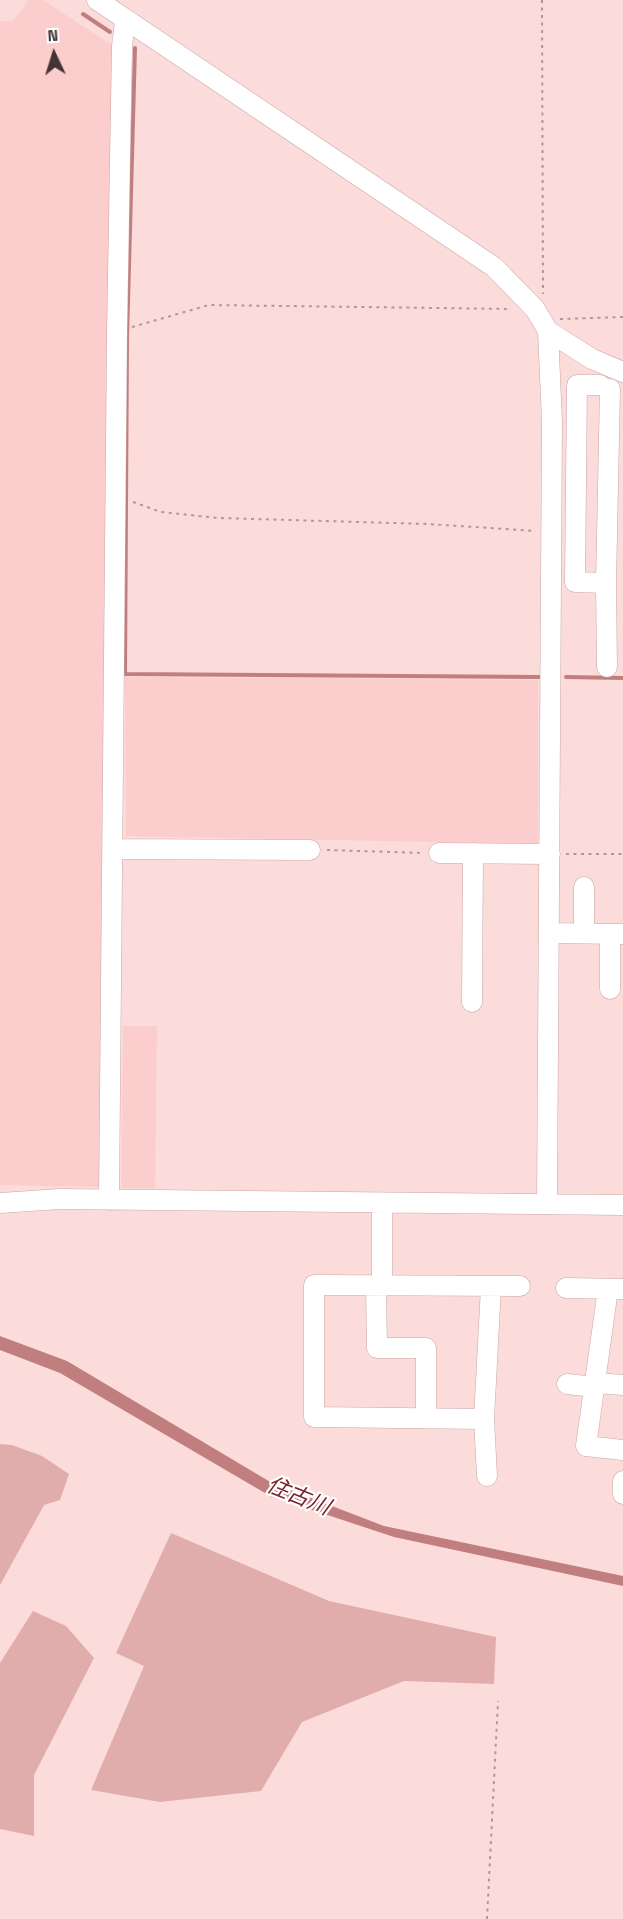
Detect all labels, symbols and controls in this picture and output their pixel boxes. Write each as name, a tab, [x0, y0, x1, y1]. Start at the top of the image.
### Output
north arrow	[24, 24, 84, 84]
text: N	[47, 25, 59, 46]
water label: 住古川	[262, 1472, 334, 1522]

